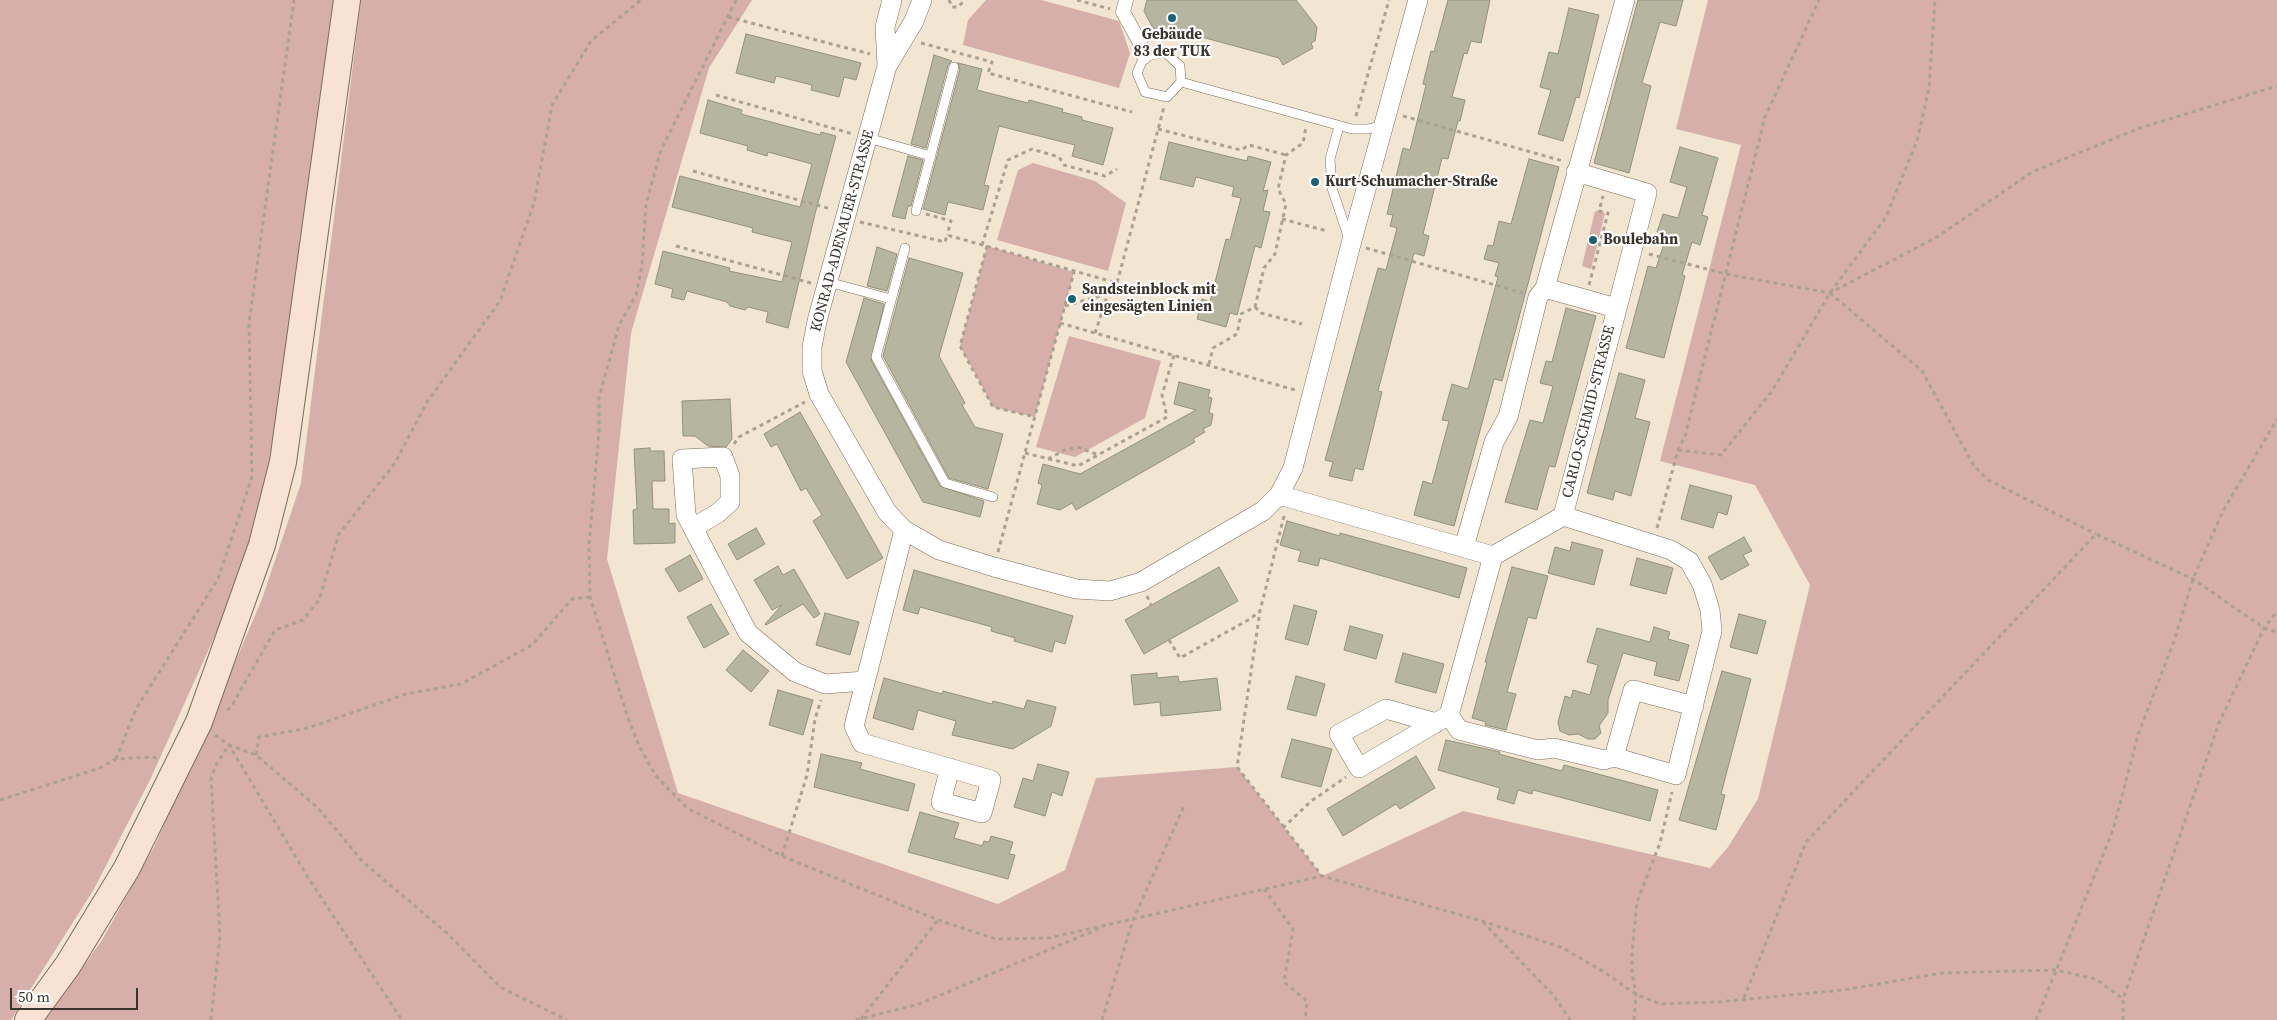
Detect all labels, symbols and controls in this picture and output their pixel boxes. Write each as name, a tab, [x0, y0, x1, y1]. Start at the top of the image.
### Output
marker: Gebäude 83 der TUK	[1166, 12, 1178, 24]
place label: Gebäude 83 der TUK	[1134, 26, 1210, 61]
street label: KONRAD-ADENAUER-STRASSE	[807, 128, 879, 334]
place label: Kurt-Schumacher-Straße	[1325, 173, 1498, 191]
marker: Kurt-Schumacher-Straße	[1309, 176, 1321, 188]
place label: Boulebahn	[1603, 231, 1678, 249]
marker: Boulebahn	[1587, 234, 1599, 246]
place label: Sandsteinblock mit eingesägten Linien	[1082, 281, 1216, 316]
marker: Sandsteinblock mit eingesägten Linien	[1066, 293, 1078, 305]
street label: CARLO-SCHMID-STRASSE	[1559, 324, 1619, 500]
scale bar	[12, 978, 140, 1010]
text: 50 m	[18, 986, 50, 1007]

